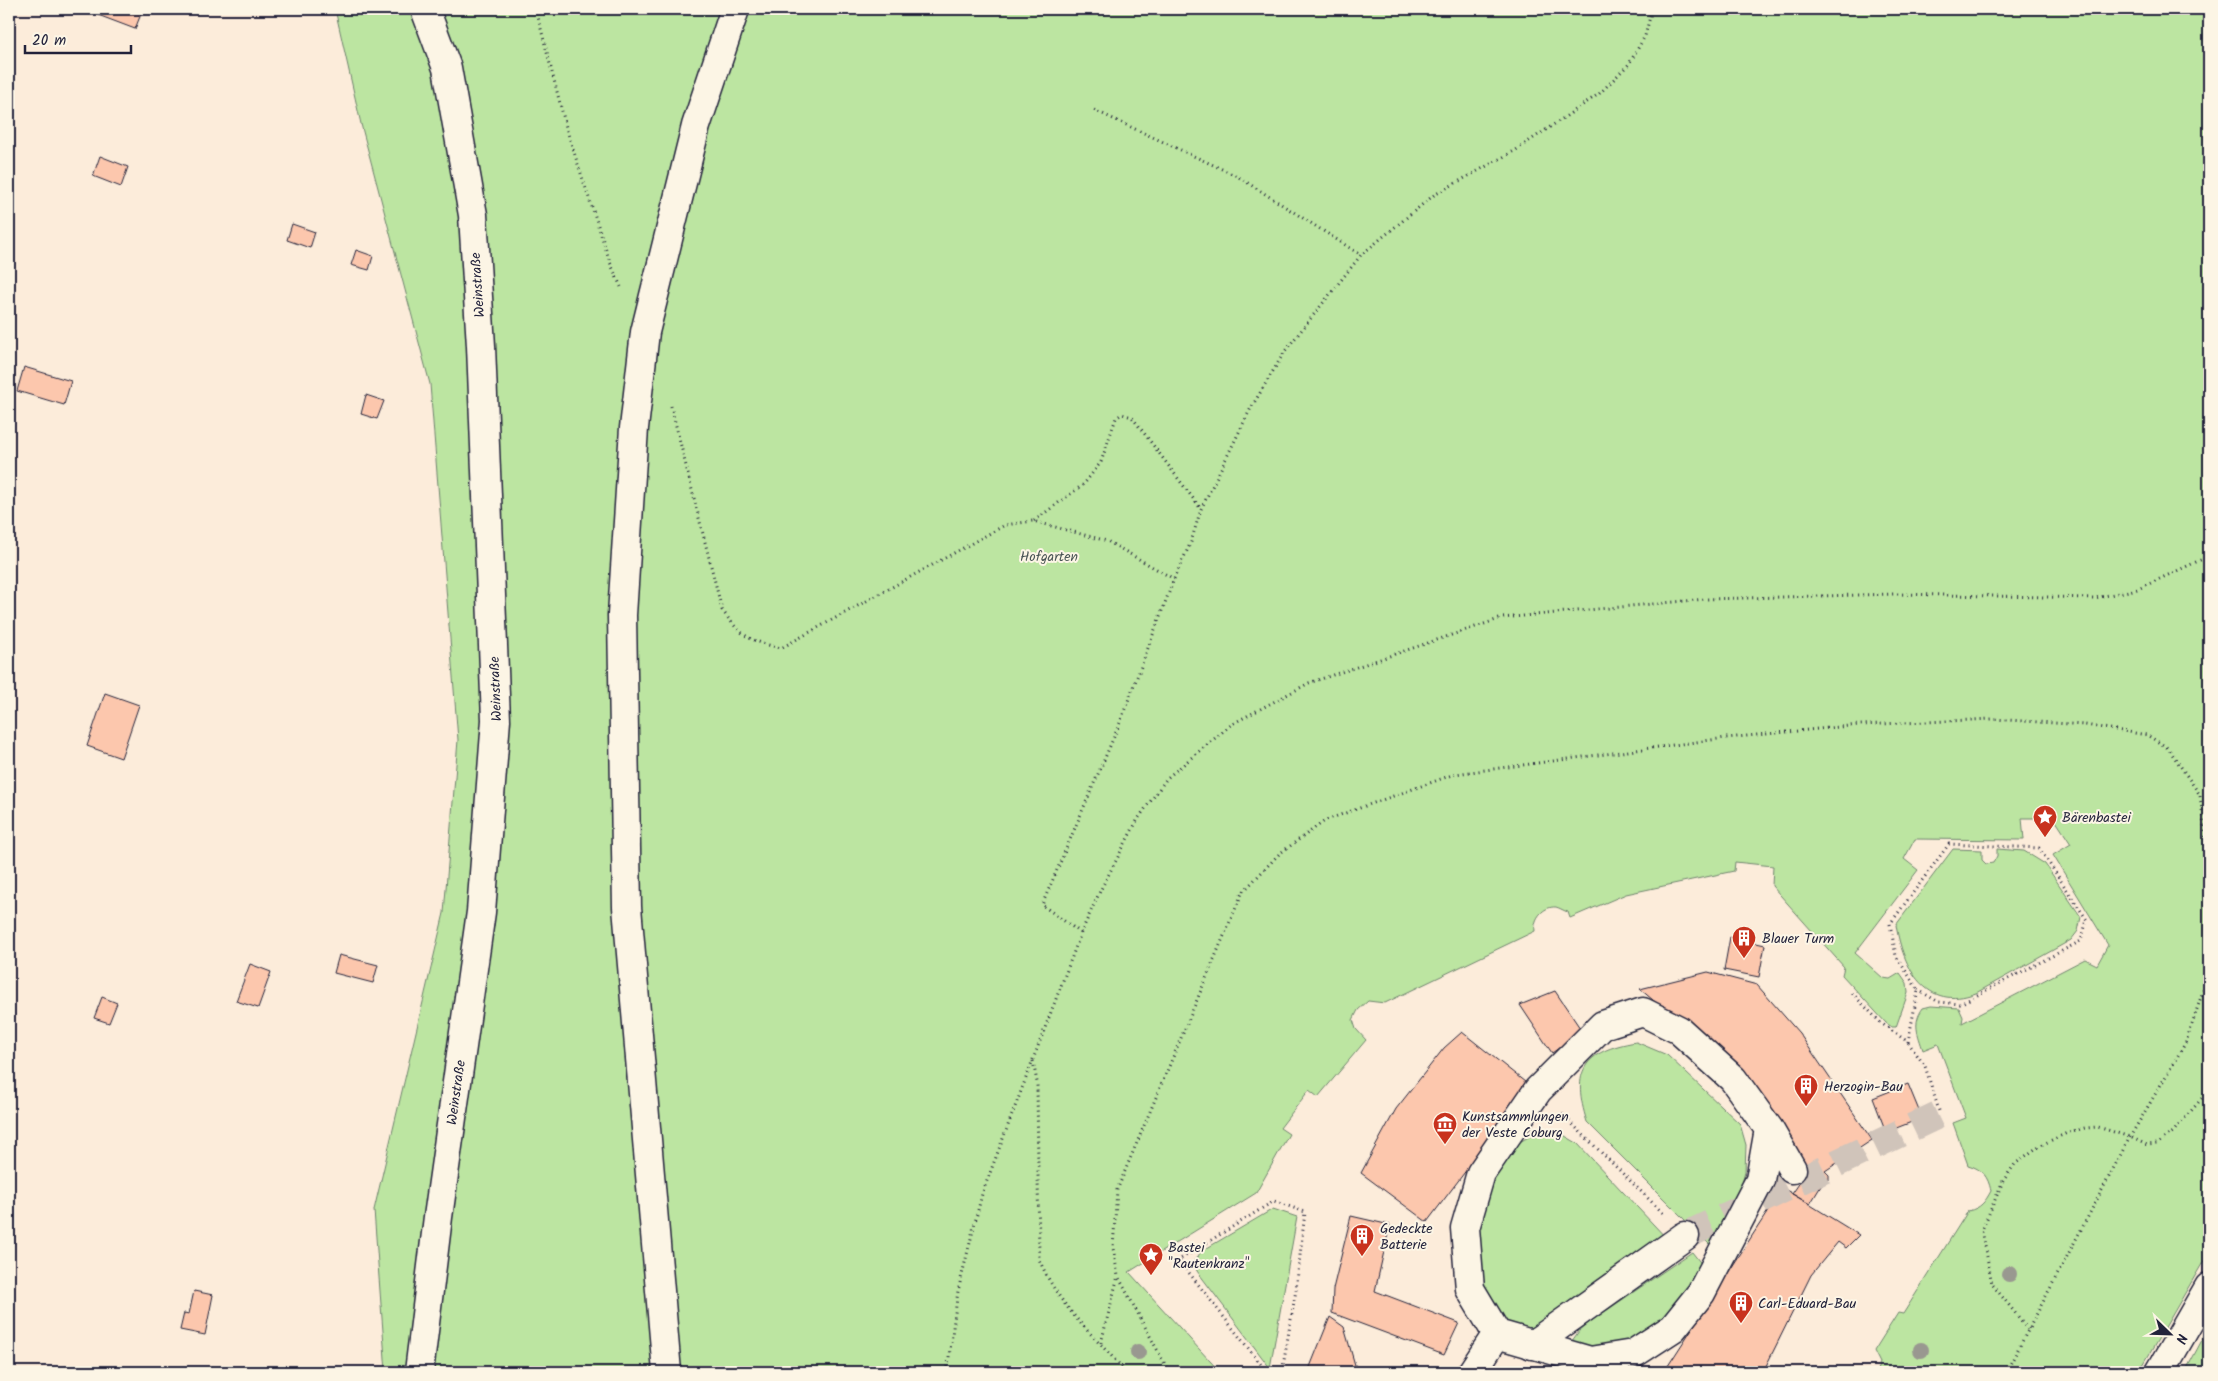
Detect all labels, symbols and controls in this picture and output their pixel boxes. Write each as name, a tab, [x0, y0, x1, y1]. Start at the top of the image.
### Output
scale bar	[25, 22, 131, 54]
text: 20 m	[32, 29, 66, 53]
street label: Weinstraße	[465, 251, 491, 318]
park label: Hofgarten	[1020, 546, 1078, 568]
street label: Weinstraße	[484, 655, 508, 722]
place icon: Bärenbastei	[2032, 804, 2058, 838]
place label: Bärenbastei	[2062, 807, 2132, 829]
building icon: Blauer Turm	[1731, 925, 1757, 959]
place label: Blauer Turm	[1762, 928, 1834, 950]
street label: Weinstraße	[441, 1058, 472, 1126]
building icon: Herzogin-Bau	[1793, 1073, 1819, 1107]
place label: Herzogin-Bau	[1824, 1076, 1903, 1098]
place label: Kunstsammlungen der Veste Coburg	[1462, 1106, 1569, 1144]
museum icon: Kunstsammlungen der Veste Coburg	[1432, 1111, 1458, 1145]
place label: Gedeckte Batterie	[1380, 1218, 1433, 1256]
building icon: Gedeckte Batterie	[1349, 1223, 1375, 1257]
place label: Bastei "Rautenkranz"	[1168, 1237, 1250, 1275]
place icon: Bastei "Rautenkranz"	[1138, 1242, 1164, 1276]
building icon: Carl-Eduard-Bau	[1728, 1290, 1754, 1324]
place label: Carl-Eduard-Bau	[1758, 1293, 1856, 1315]
north arrow	[2146, 1308, 2196, 1358]
text: N	[2169, 1330, 2193, 1347]

